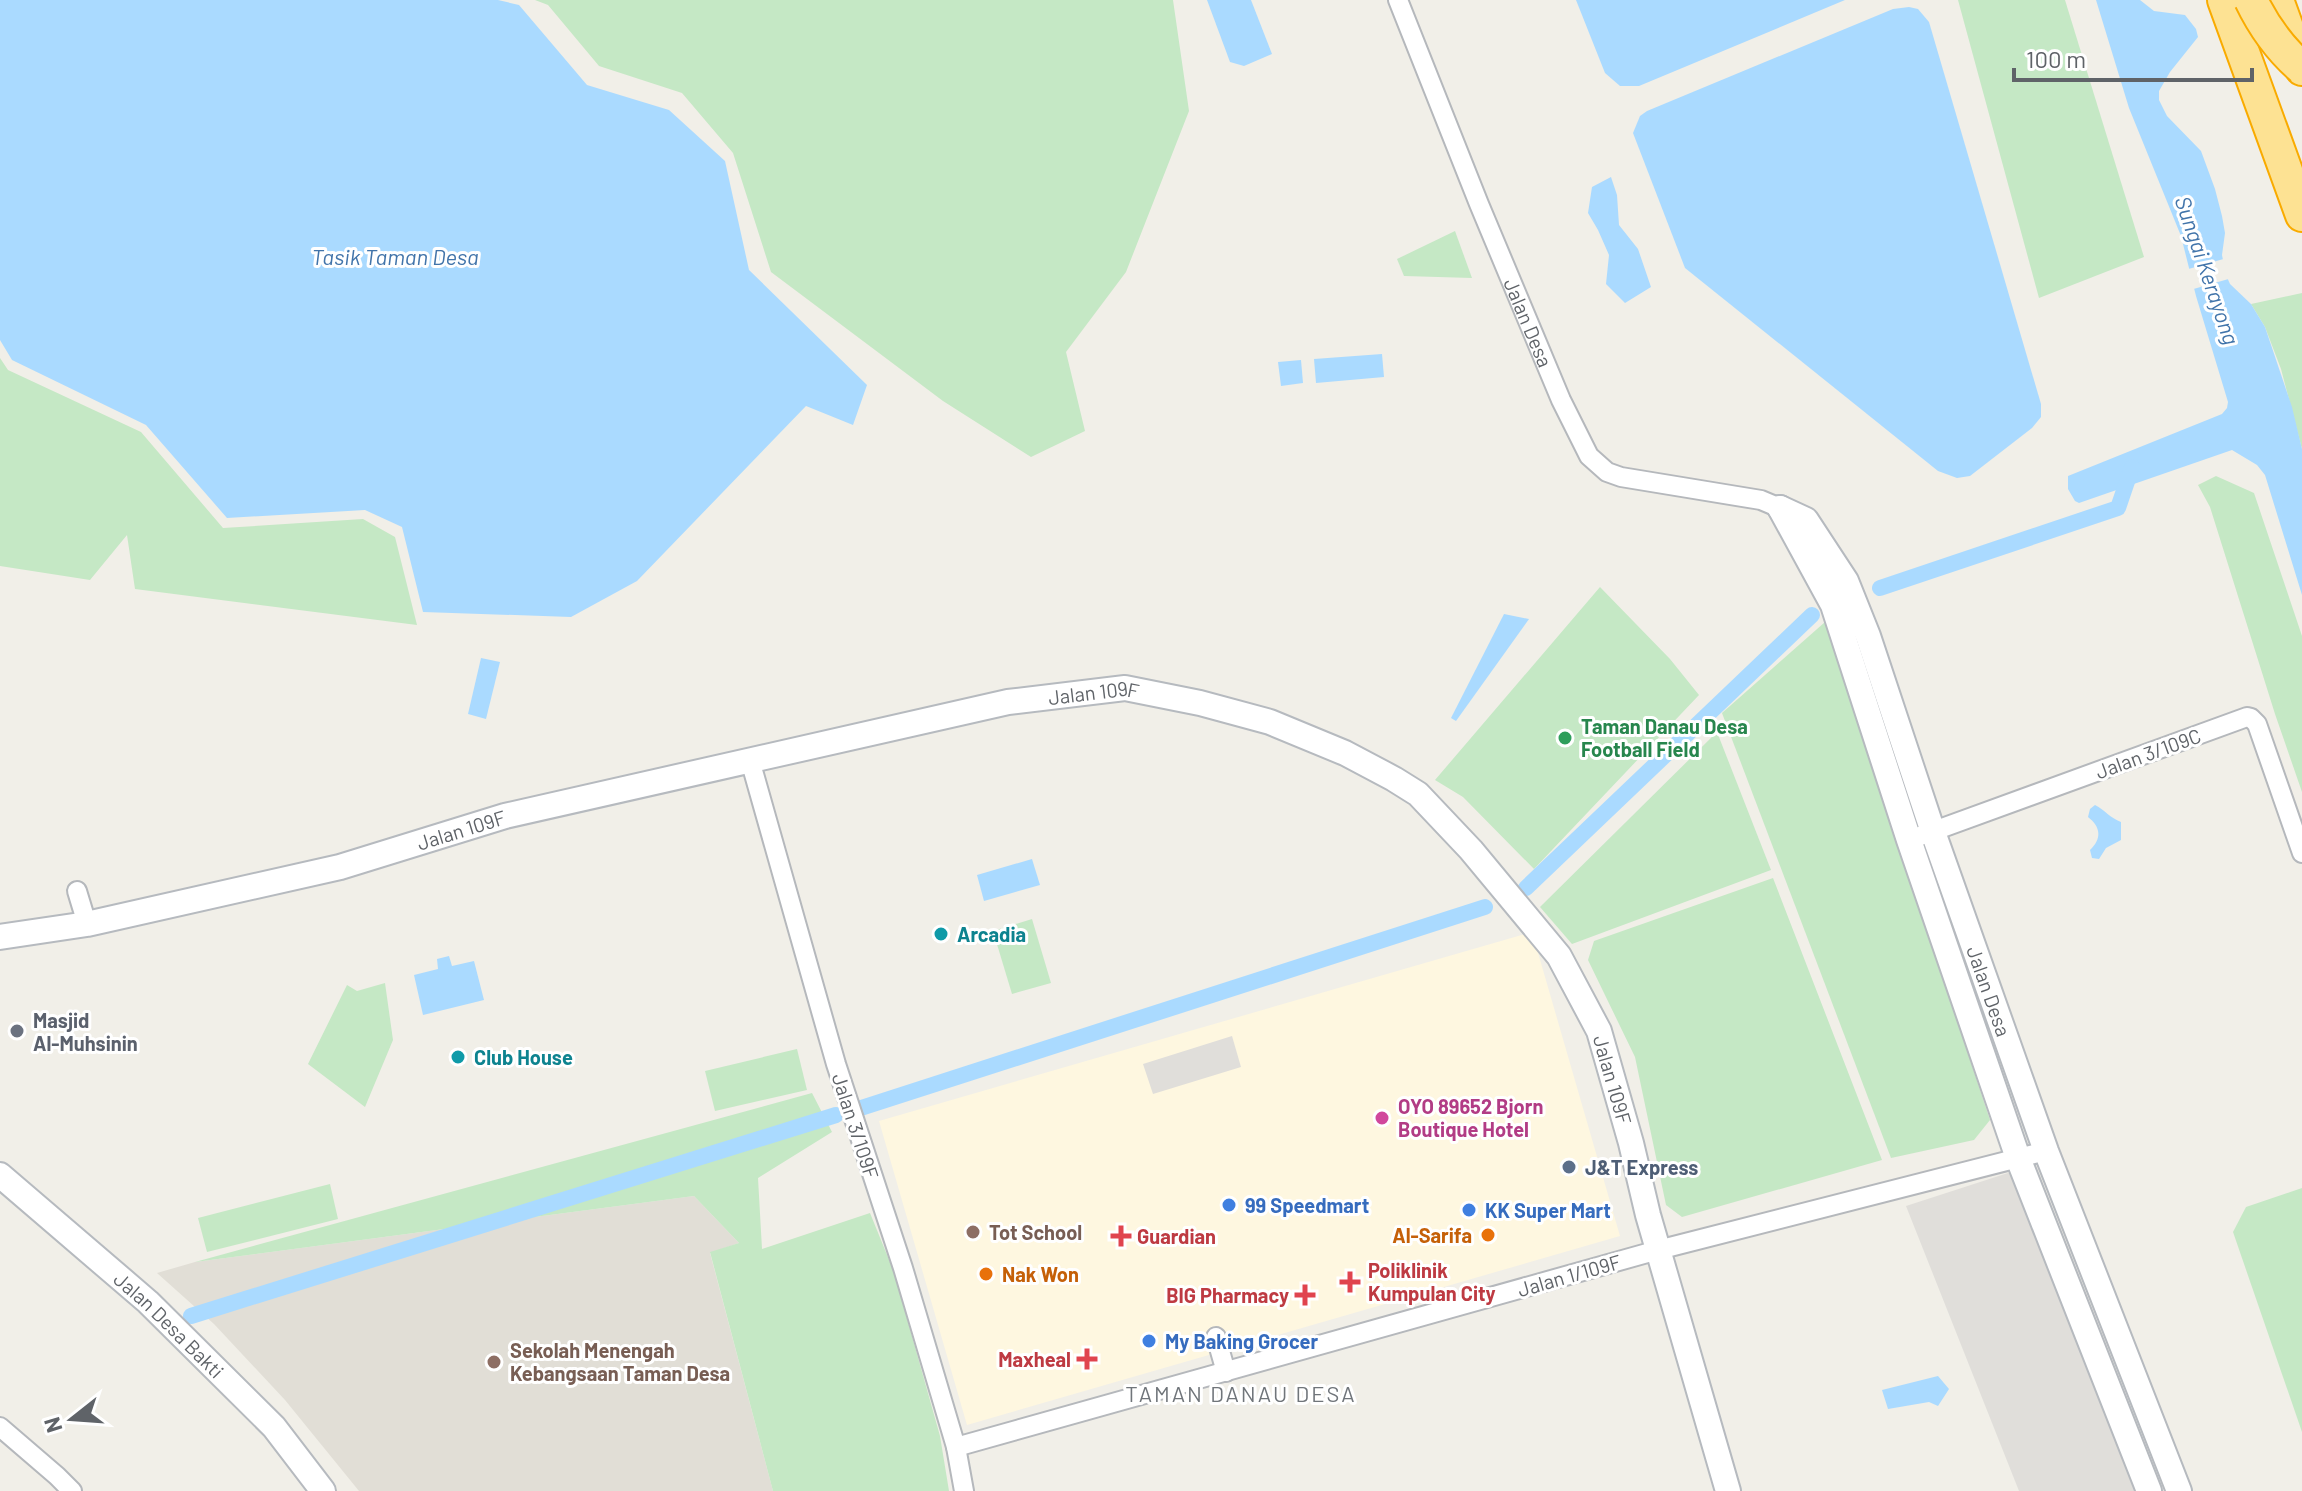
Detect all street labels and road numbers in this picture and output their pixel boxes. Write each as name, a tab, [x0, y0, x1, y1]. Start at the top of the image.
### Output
street label: Jalan Desa	[1499, 275, 1558, 371]
street label: Jalan 109F	[1047, 676, 1141, 709]
street label: Jalan 3/109C	[2092, 723, 2204, 783]
street label: Jalan 109F	[414, 805, 508, 855]
street label: Jalan Desa	[1962, 943, 2016, 1039]
street label: Jalan 109F	[1589, 1032, 1637, 1127]
street label: Jalan 3/109F	[828, 1070, 884, 1182]
street label: Jalan 1/109F	[1515, 1249, 1623, 1301]
street label: Jalan Desa Bakti	[109, 1266, 229, 1383]

